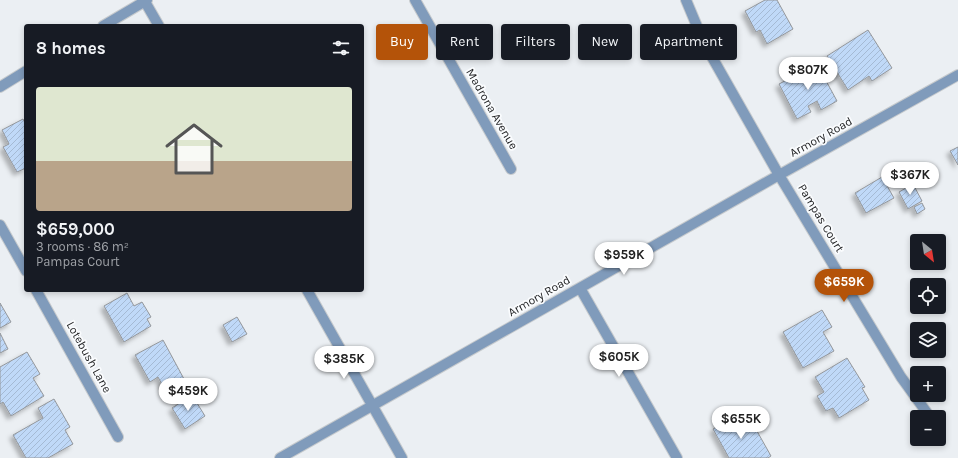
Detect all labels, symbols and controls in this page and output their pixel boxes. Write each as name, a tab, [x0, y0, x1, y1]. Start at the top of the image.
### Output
chip: Buy	[376, 24, 428, 60]
chip: Rent	[436, 24, 493, 60]
chip: Filters	[501, 24, 570, 60]
chip: New	[578, 24, 632, 60]
chip: Apartment	[640, 24, 737, 60]
icon: filters	[330, 37, 352, 59]
text: 8 homes	[36, 38, 106, 58]
pin: $807K	[780, 57, 836, 91]
text: $807K	[788, 62, 828, 77]
street label: Madrona Avenue	[463, 66, 521, 152]
icon: home	[158, 113, 230, 185]
street label: Armory Road	[787, 114, 855, 160]
pin: $367K	[882, 162, 938, 196]
text: $367K	[890, 167, 930, 182]
street label: Pampas Court	[795, 181, 847, 255]
text: $659,000	[36, 219, 115, 239]
north arrow	[910, 234, 946, 270]
map controls	[910, 234, 946, 446]
text: 3 rooms · 86 m²	[36, 239, 129, 254]
pin: $959K	[596, 242, 652, 276]
text: $959K	[604, 247, 644, 262]
text: Pampas Court	[36, 254, 120, 269]
pin: $659K	[816, 269, 872, 303]
street label: Armory Road	[505, 273, 573, 319]
text: $659K	[824, 274, 864, 289]
button: locate	[910, 278, 946, 314]
street label: Lotebush Lane	[64, 319, 114, 395]
button: layers	[910, 322, 946, 358]
pin: $605K	[591, 344, 647, 378]
pin: $385K	[316, 346, 372, 380]
text: $605K	[598, 349, 640, 364]
text: $385K	[323, 351, 365, 366]
button: +	[910, 366, 946, 402]
pin: $459K	[160, 378, 216, 412]
text: $459K	[168, 383, 208, 398]
pin: $655K	[713, 406, 769, 440]
button: −	[910, 410, 946, 446]
text: $655K	[721, 411, 761, 426]

